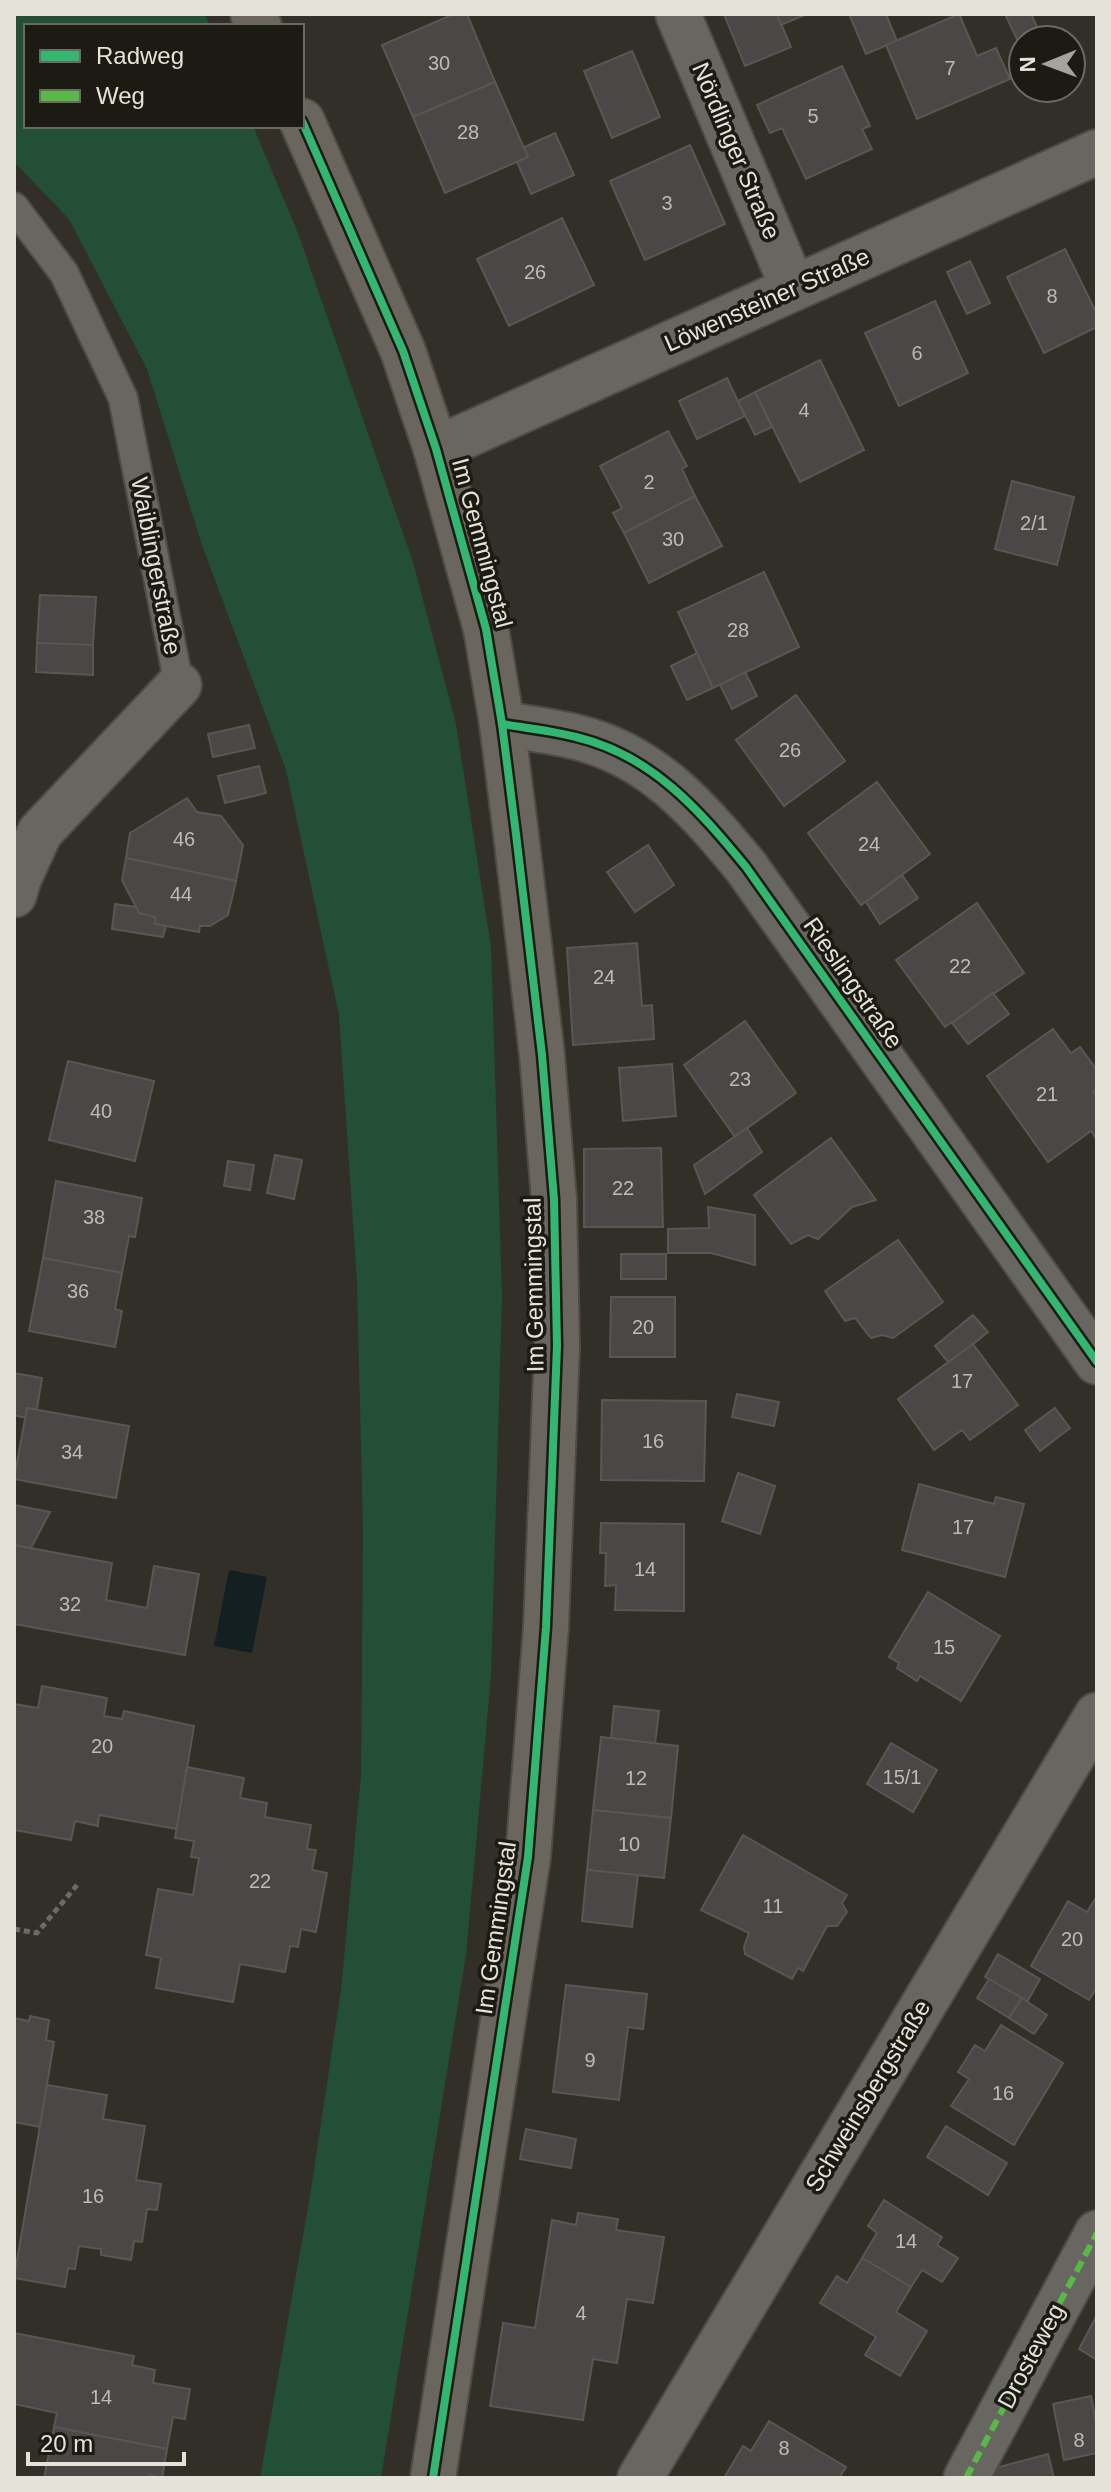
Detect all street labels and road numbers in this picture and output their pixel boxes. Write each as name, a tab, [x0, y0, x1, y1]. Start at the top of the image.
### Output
street label: Nördlinger Straße	[687, 58, 786, 243]
street label: Löwensteiner Straße	[660, 242, 873, 357]
street label: Im Gemmingstal	[447, 455, 518, 631]
street label: Waiblingerstraße	[126, 475, 187, 657]
street label: Rieslingstraße	[798, 912, 908, 1053]
street label: Im Gemmingstal	[518, 1197, 549, 1373]
street label: Im Gemmingstal	[470, 1840, 521, 2016]
street label: Schweinsbergstraße	[800, 1995, 935, 2196]
street label: Drosteweg	[992, 2299, 1069, 2413]

